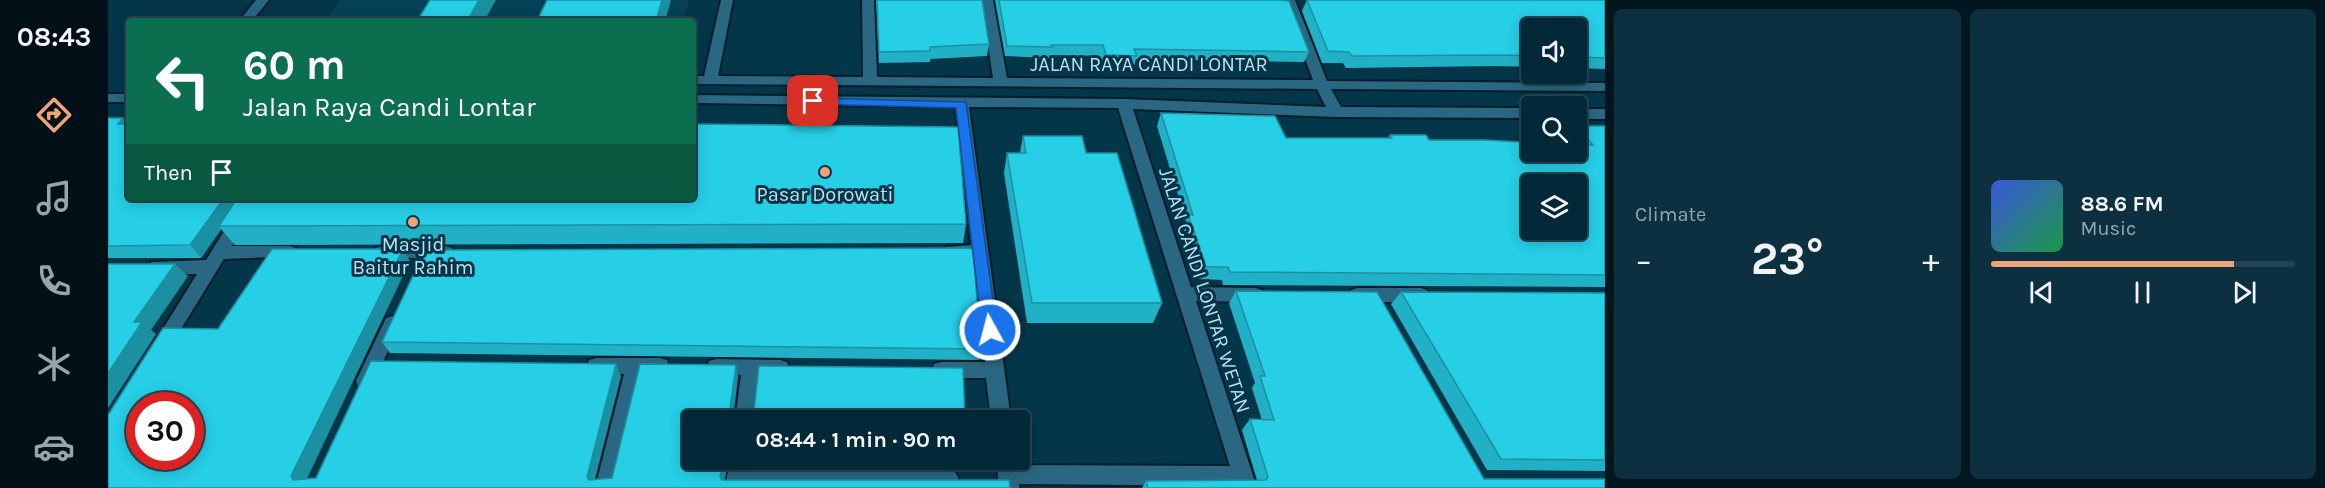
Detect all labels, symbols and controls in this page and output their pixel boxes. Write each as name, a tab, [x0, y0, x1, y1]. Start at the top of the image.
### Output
map controls	[1521, 18, 1587, 240]
button: sound	[1521, 18, 1587, 84]
text: 08:43	[17, 21, 91, 53]
text: 60 m	[243, 40, 346, 90]
icon: left	[144, 42, 222, 120]
street label: JALAN RAYA CANDI LONTAR	[1030, 53, 1268, 76]
pin	[787, 75, 838, 126]
icon: arrive	[796, 84, 829, 117]
text: Jalan Raya Candi Lontar	[243, 91, 536, 123]
icon: directions	[33, 94, 75, 136]
button: search	[1521, 96, 1587, 162]
icon: arrive	[205, 156, 238, 189]
text: Then	[144, 160, 193, 186]
street label: JALAN CANDI LONTAR WETAN	[1154, 164, 1255, 416]
marker: Pasar Dorowati	[818, 165, 832, 179]
button: layers	[1521, 174, 1587, 240]
icon: music	[33, 177, 75, 219]
place label: Pasar Dorowati	[757, 183, 893, 206]
text: 88.6 FM	[2081, 191, 2164, 217]
text: Climate	[1635, 203, 1706, 226]
marker: Masjid Baitur Rahim	[406, 215, 420, 229]
text: Music	[2081, 217, 2136, 240]
place label: Masjid Baitur Rahim	[352, 233, 474, 279]
text: 23°	[1751, 233, 1824, 285]
text: −	[1635, 241, 1652, 279]
text: +	[1922, 241, 1939, 279]
icon: phone	[33, 260, 75, 302]
icon: previous	[2025, 276, 2058, 309]
icon: pause	[2126, 276, 2159, 309]
icon: next	[2228, 276, 2261, 309]
position arrow	[958, 298, 1022, 362]
icon: climate	[33, 343, 75, 385]
speed limit sign: 30	[126, 392, 204, 470]
icon: car	[33, 426, 75, 468]
text: 08:44 · 1 min · 90 m	[756, 427, 956, 453]

